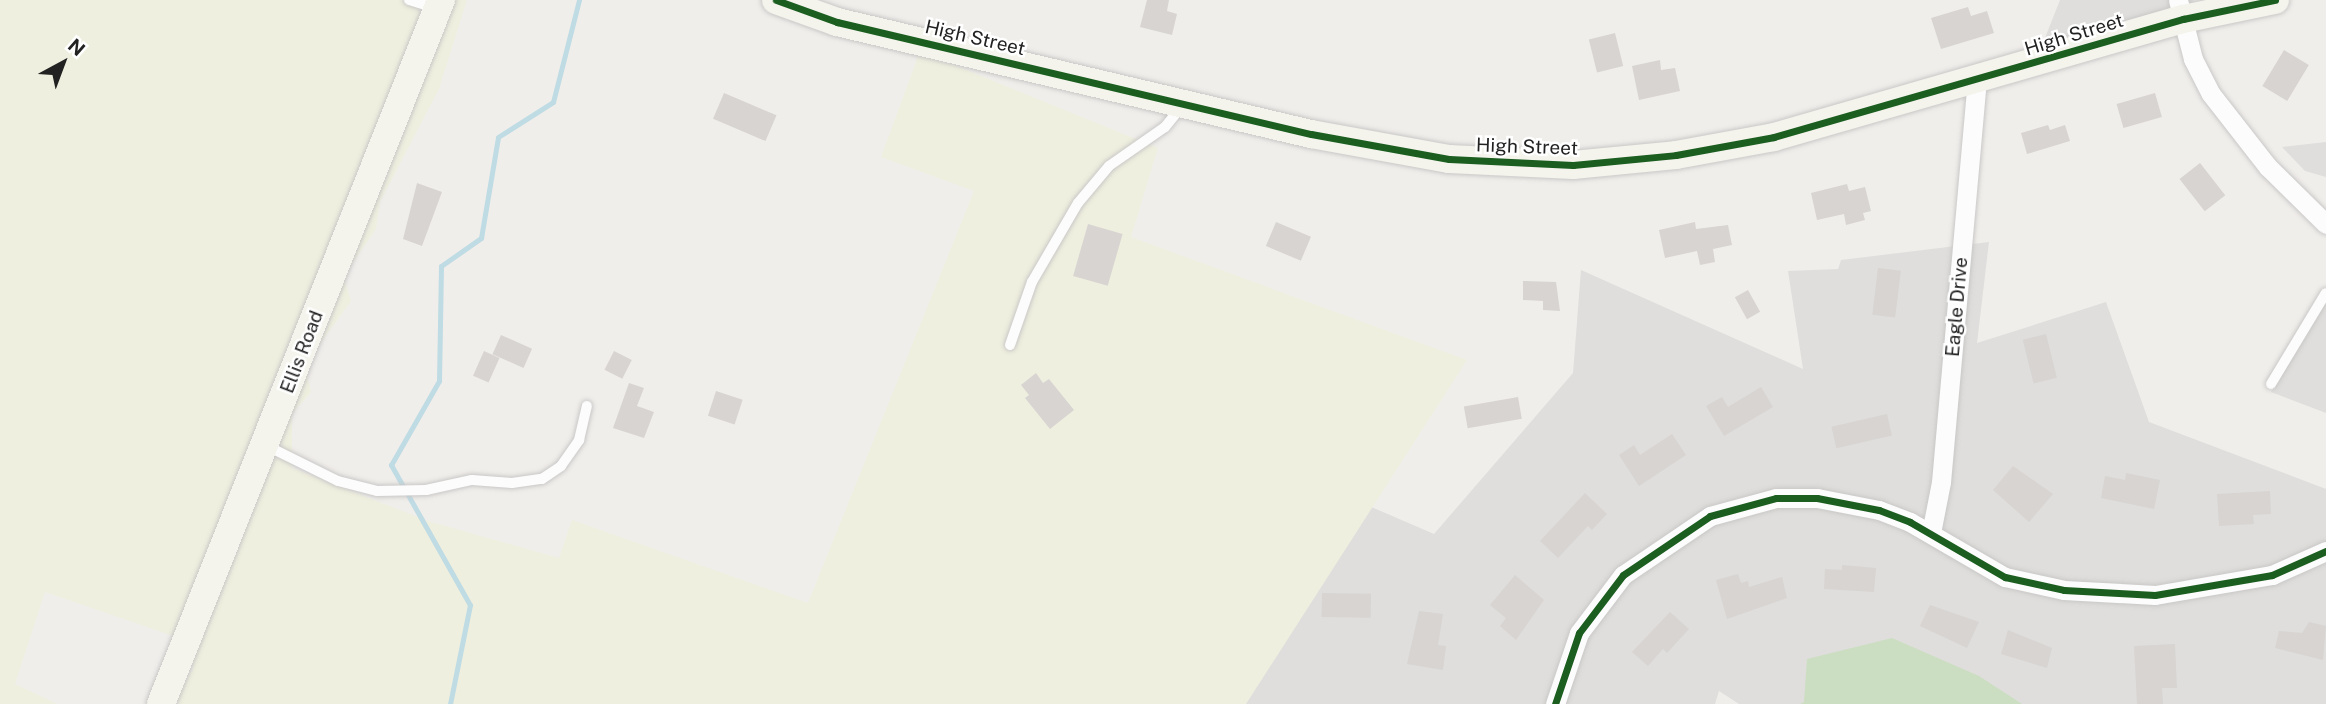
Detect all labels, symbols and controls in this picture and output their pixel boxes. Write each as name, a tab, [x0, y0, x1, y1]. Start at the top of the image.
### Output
street label: High Street	[2022, 9, 2126, 61]
street label: High Street	[923, 15, 1027, 61]
north arrow	[28, 28, 98, 98]
text: N	[64, 34, 90, 60]
street label: High Street	[1476, 134, 1578, 160]
street label: Eagle Drive	[1941, 256, 1973, 358]
street label: Ellis Road	[276, 307, 328, 397]

